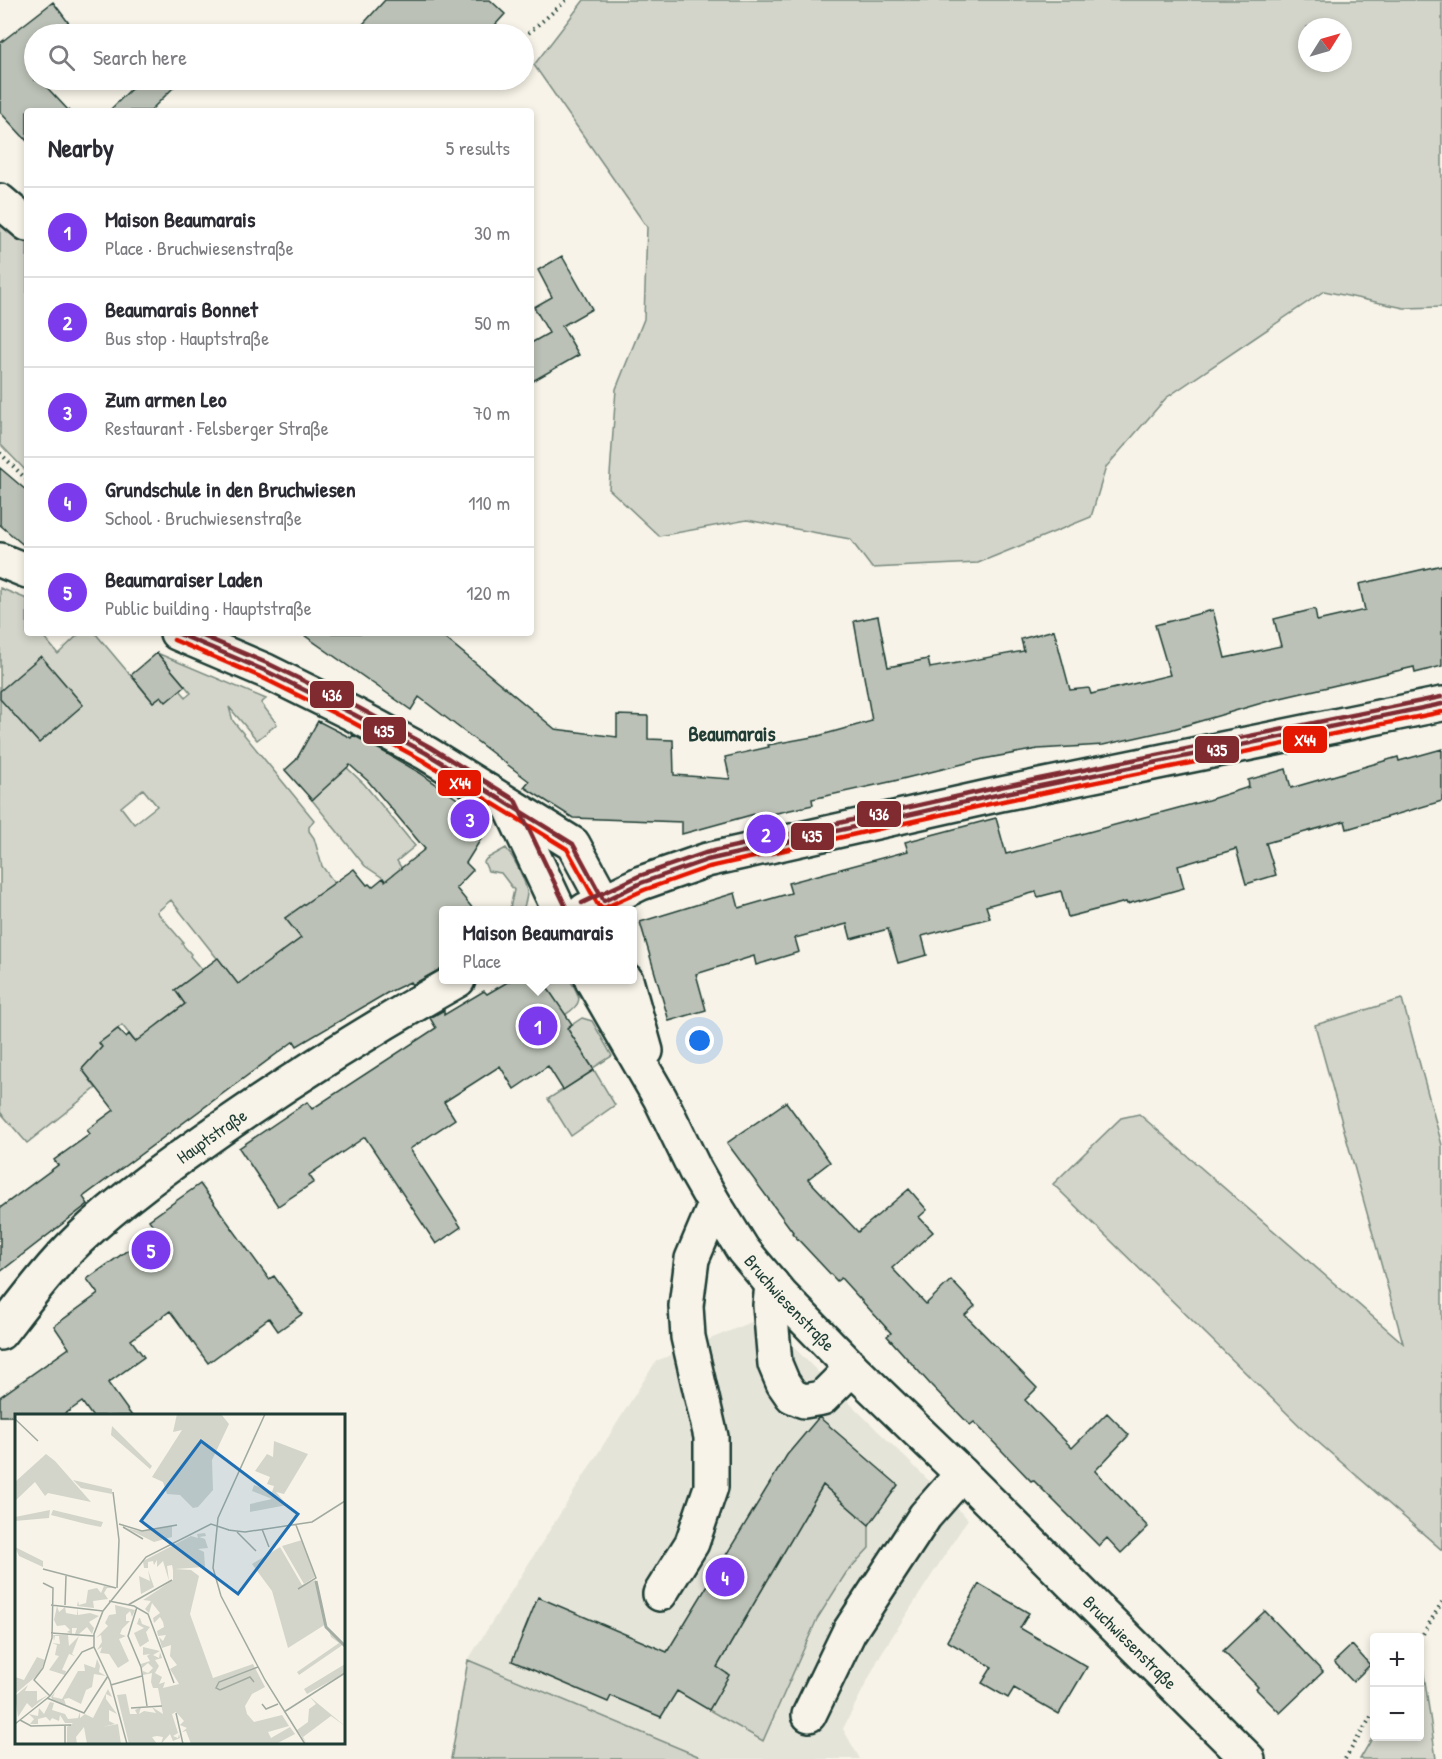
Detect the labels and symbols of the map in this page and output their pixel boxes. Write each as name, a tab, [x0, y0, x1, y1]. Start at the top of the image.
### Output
north arrow	[1298, 18, 1352, 72]
line badge: 436	[309, 680, 355, 709]
text: 436	[322, 684, 342, 706]
line badge: 435	[362, 716, 407, 745]
district label: Beaumarais	[688, 719, 776, 748]
text: 435	[374, 720, 394, 742]
line badge: X44	[1282, 725, 1328, 754]
text: X44	[1294, 729, 1316, 751]
line badge: 435	[1194, 735, 1240, 764]
text: 435	[1207, 739, 1227, 761]
line badge: X44	[437, 769, 482, 797]
text: X44	[449, 772, 471, 794]
pin: 3	[450, 796, 490, 842]
line badge: 436	[856, 800, 902, 828]
text: 436	[869, 803, 889, 825]
pin: 2	[746, 812, 786, 856]
line badge: 435	[790, 822, 835, 851]
text: 435	[802, 825, 822, 847]
pin: 1	[518, 1004, 558, 1048]
your location	[685, 1026, 714, 1055]
street label: Hauptstraße	[171, 1102, 251, 1169]
pin: 5	[132, 1228, 170, 1272]
street label: Bruchwiesenstraße	[739, 1249, 841, 1356]
inset map	[15, 1414, 345, 1744]
pin: 4	[706, 1554, 744, 1600]
street label: Bruchwiesenstraße	[1078, 1590, 1183, 1694]

